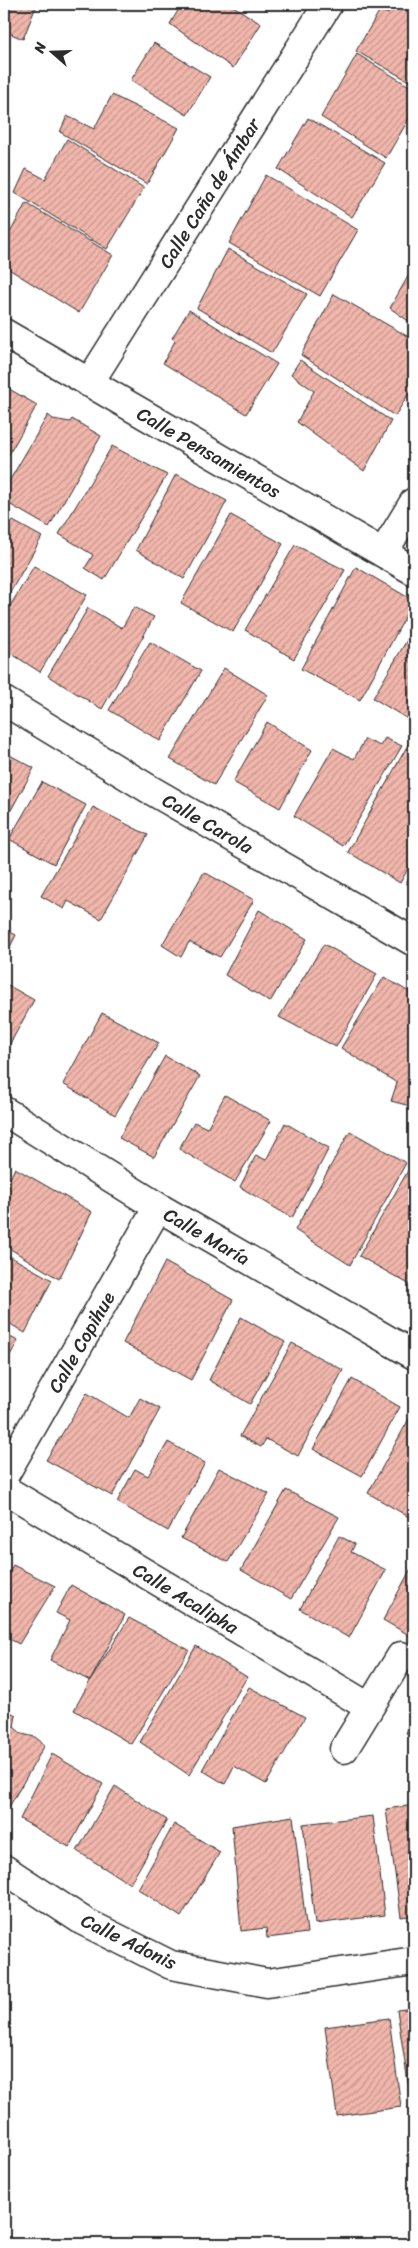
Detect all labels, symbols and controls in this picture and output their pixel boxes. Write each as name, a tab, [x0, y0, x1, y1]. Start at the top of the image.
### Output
north arrow	[28, 28, 78, 78]
text: N	[27, 39, 54, 57]
street label: Calle Caña de Ámbar	[150, 110, 270, 275]
street label: Calle Pensamientos	[130, 398, 287, 507]
street label: Calle Carola	[156, 784, 260, 863]
street label: Calle María	[157, 1198, 257, 1275]
street label: Calle Copihue	[39, 1285, 124, 1399]
street label: Calle Acalipha	[126, 1554, 245, 1643]
street label: Calle Adonis	[75, 1904, 183, 1979]

